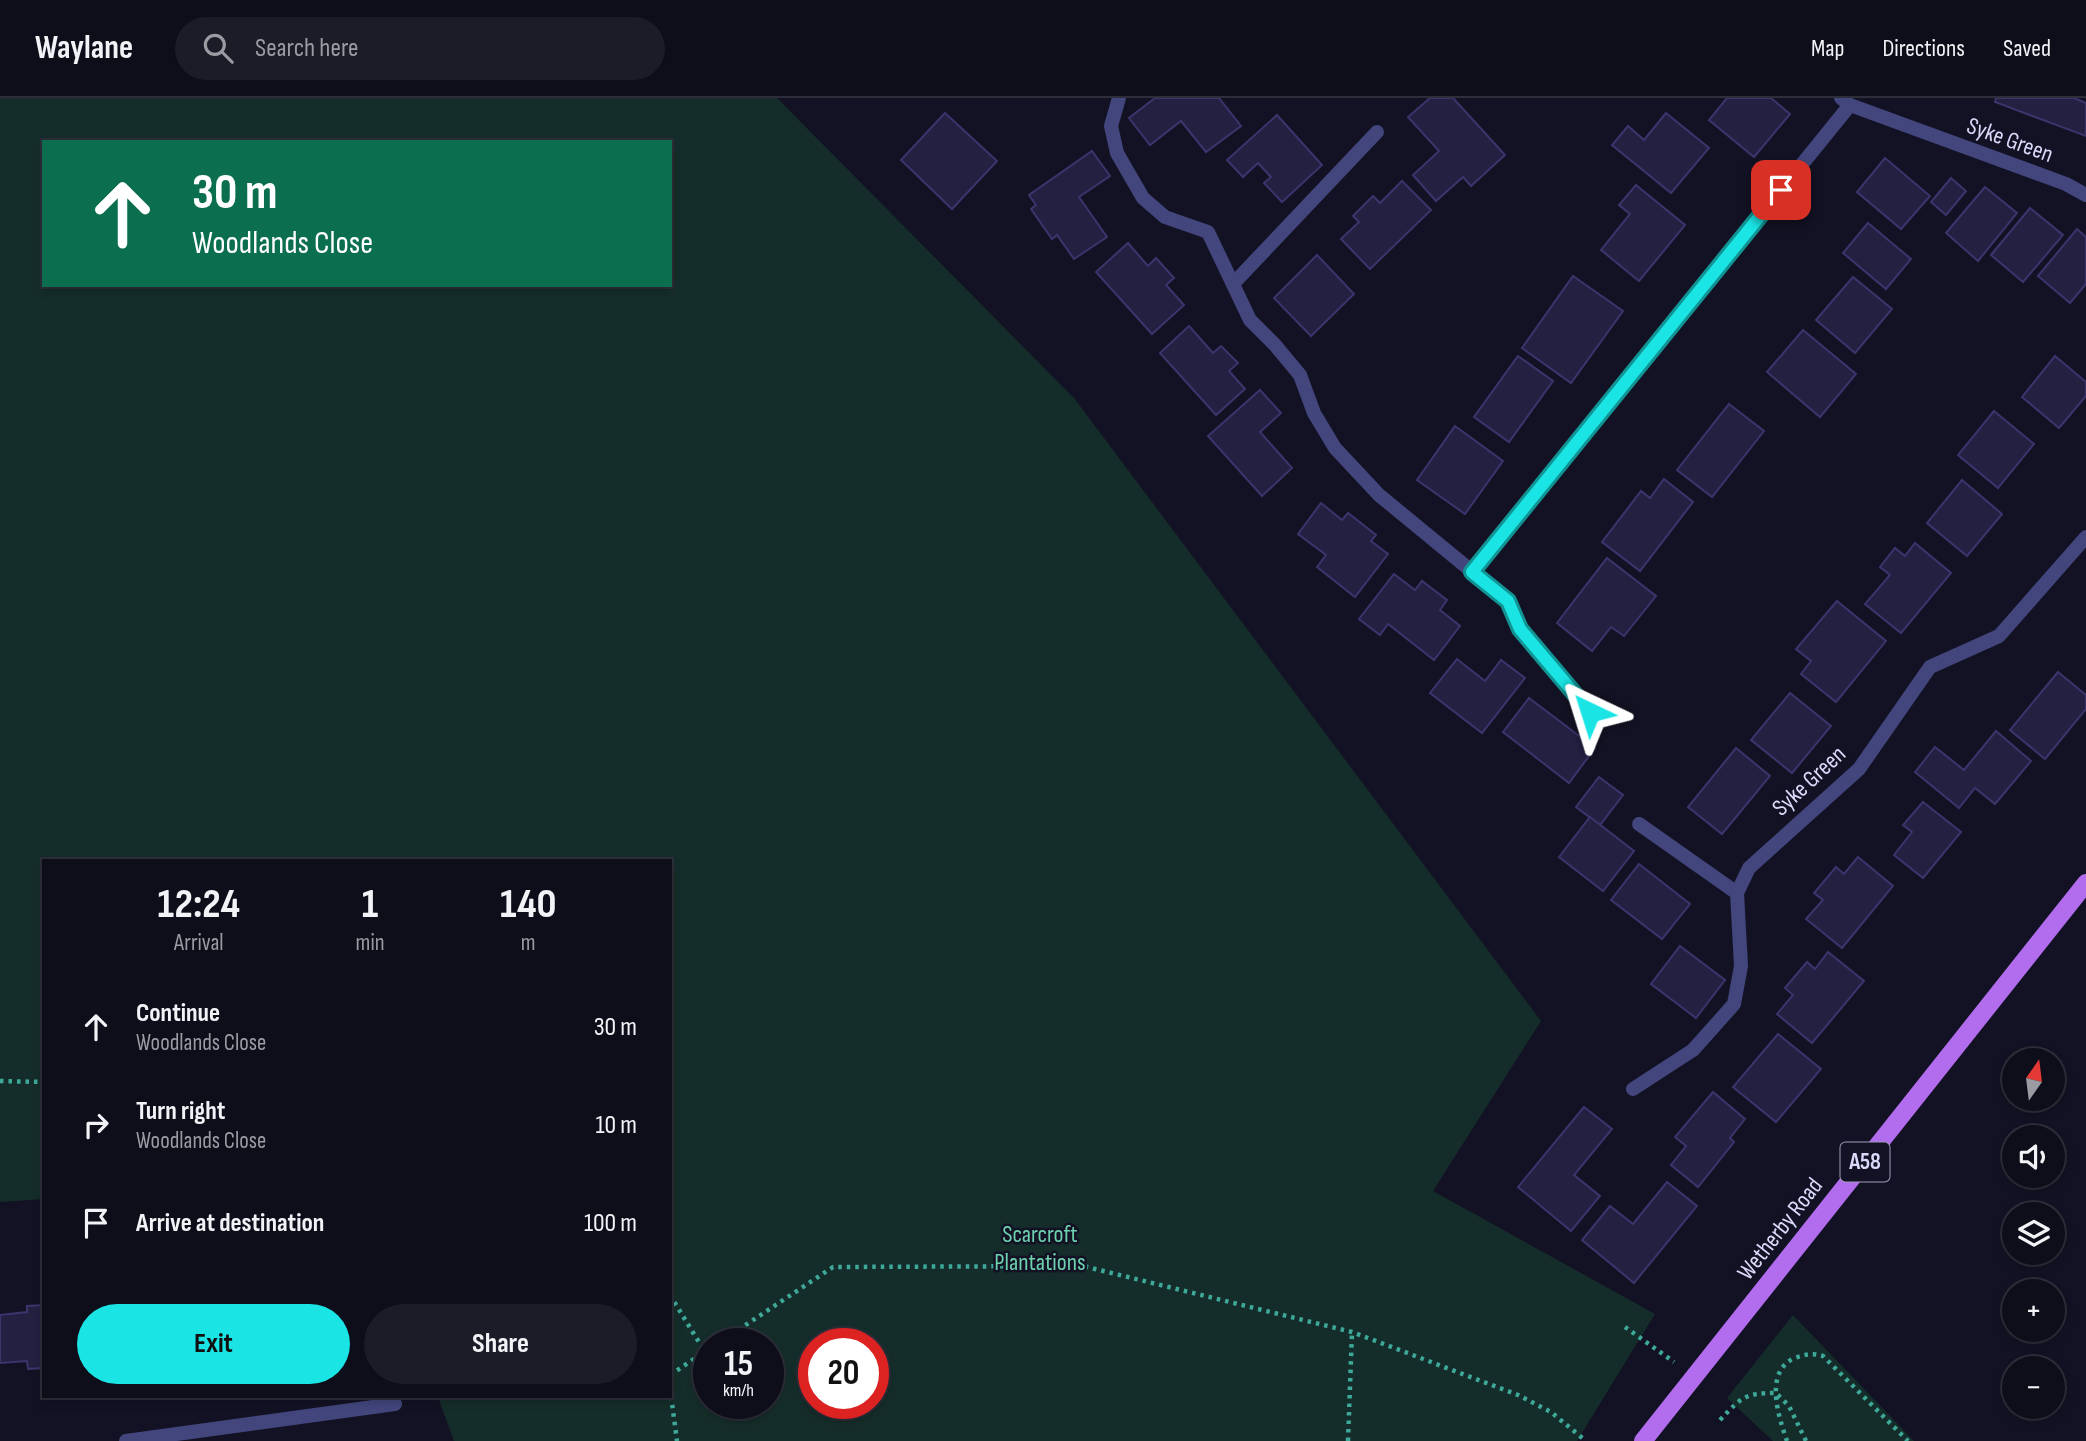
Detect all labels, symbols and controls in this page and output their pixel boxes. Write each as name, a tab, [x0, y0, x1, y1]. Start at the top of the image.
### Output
search box	[175, 17, 665, 80]
text: Waylane	[35, 28, 133, 68]
icon: search	[199, 29, 237, 67]
text: Search here	[255, 33, 358, 64]
text: Map	[1811, 34, 1844, 63]
text: Directions	[1882, 34, 1965, 63]
text: Saved	[2003, 34, 2051, 63]
street label: Syke Green	[1963, 111, 2057, 169]
pin	[1751, 160, 1811, 220]
text: 30 m	[192, 164, 277, 223]
icon: ahead	[77, 168, 168, 259]
icon: arrive	[1762, 171, 1800, 209]
text: Woodlands Close	[192, 224, 373, 263]
position arrow	[1553, 675, 1627, 749]
street label: Syke Green	[1766, 740, 1852, 822]
text: 12:24	[158, 879, 240, 930]
text: 1	[362, 879, 378, 930]
text: 140	[500, 879, 556, 930]
text: Arrival	[174, 929, 224, 957]
text: min	[356, 929, 385, 957]
text: m	[521, 929, 536, 957]
text: Continue	[136, 998, 220, 1029]
icon: ahead	[77, 1008, 115, 1046]
text: 30 m	[594, 1012, 637, 1043]
text: Woodlands Close	[136, 1029, 266, 1057]
north arrow	[2002, 1048, 2065, 1111]
map controls	[2002, 1048, 2065, 1419]
text: Turn right	[136, 1096, 225, 1127]
icon: right	[77, 1106, 115, 1144]
text: 10 m	[595, 1110, 637, 1141]
button: sound	[2002, 1125, 2065, 1188]
text: Woodlands Close	[136, 1127, 266, 1155]
road number: A58	[1840, 1142, 1890, 1182]
street label: Wetherby Road	[1731, 1172, 1829, 1286]
button: layers	[2002, 1202, 2065, 1265]
icon: arrive	[77, 1204, 115, 1242]
text: Arrive at destination	[136, 1208, 324, 1239]
text: 100 m	[584, 1208, 637, 1239]
park label: Scarcroft Plantations	[994, 1220, 1086, 1277]
button: +	[2002, 1279, 2065, 1342]
button: Exit	[77, 1304, 350, 1384]
button: Share	[364, 1304, 637, 1384]
speed limit sign: 20	[798, 1328, 889, 1419]
text: 15	[724, 1343, 753, 1386]
button: −	[2002, 1356, 2065, 1419]
text: km/h	[723, 1380, 754, 1401]

